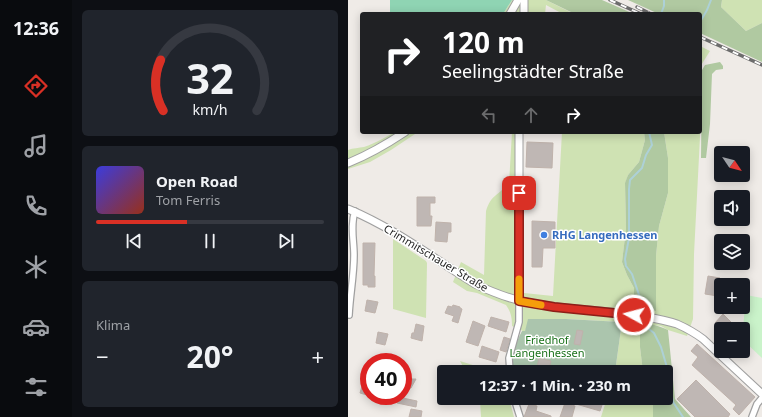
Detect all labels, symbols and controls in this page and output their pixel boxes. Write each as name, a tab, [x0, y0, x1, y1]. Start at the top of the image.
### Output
text: 12:36	[13, 16, 59, 40]
text: 120 m	[442, 23, 525, 61]
icon: right	[376, 28, 428, 80]
text: 32	[186, 50, 234, 106]
text: Seelingstädter Straße	[442, 59, 624, 83]
icon: directions	[22, 72, 50, 100]
text: km/h	[192, 99, 228, 118]
icon: left	[478, 104, 500, 126]
icon: ahead	[520, 104, 542, 126]
icon: right	[562, 104, 584, 126]
icon: music	[22, 132, 50, 160]
north arrow	[714, 146, 750, 182]
map controls	[714, 146, 750, 358]
text: Open Road	[156, 171, 238, 191]
pin	[502, 176, 536, 210]
icon: arrive	[508, 182, 530, 204]
button: sound	[714, 190, 750, 226]
text: Tom Ferris	[156, 191, 220, 209]
icon: phone	[22, 192, 50, 220]
street label: Crimmitschauer Straße	[381, 220, 491, 295]
place label: RHG Langenhessen	[552, 227, 658, 242]
icon: previous	[123, 230, 145, 252]
icon: pause	[199, 230, 221, 252]
icon: next	[275, 230, 297, 252]
marker: RHG Langenhessen	[539, 230, 549, 240]
button: layers	[714, 234, 750, 270]
icon: climate	[22, 253, 50, 281]
button: +	[714, 278, 750, 314]
position arrow	[613, 294, 655, 336]
icon: car	[22, 313, 50, 341]
text: Klima	[96, 316, 130, 334]
button: −	[714, 322, 750, 358]
park label: Friedhof Langenhessen	[509, 332, 585, 360]
text: 20°	[186, 336, 234, 377]
text: −	[96, 341, 109, 371]
text: +	[311, 341, 324, 371]
speed limit sign: 40	[360, 353, 412, 405]
icon: filters	[22, 373, 50, 401]
text: 12:37 · 1 Min. · 230 m	[479, 375, 631, 395]

